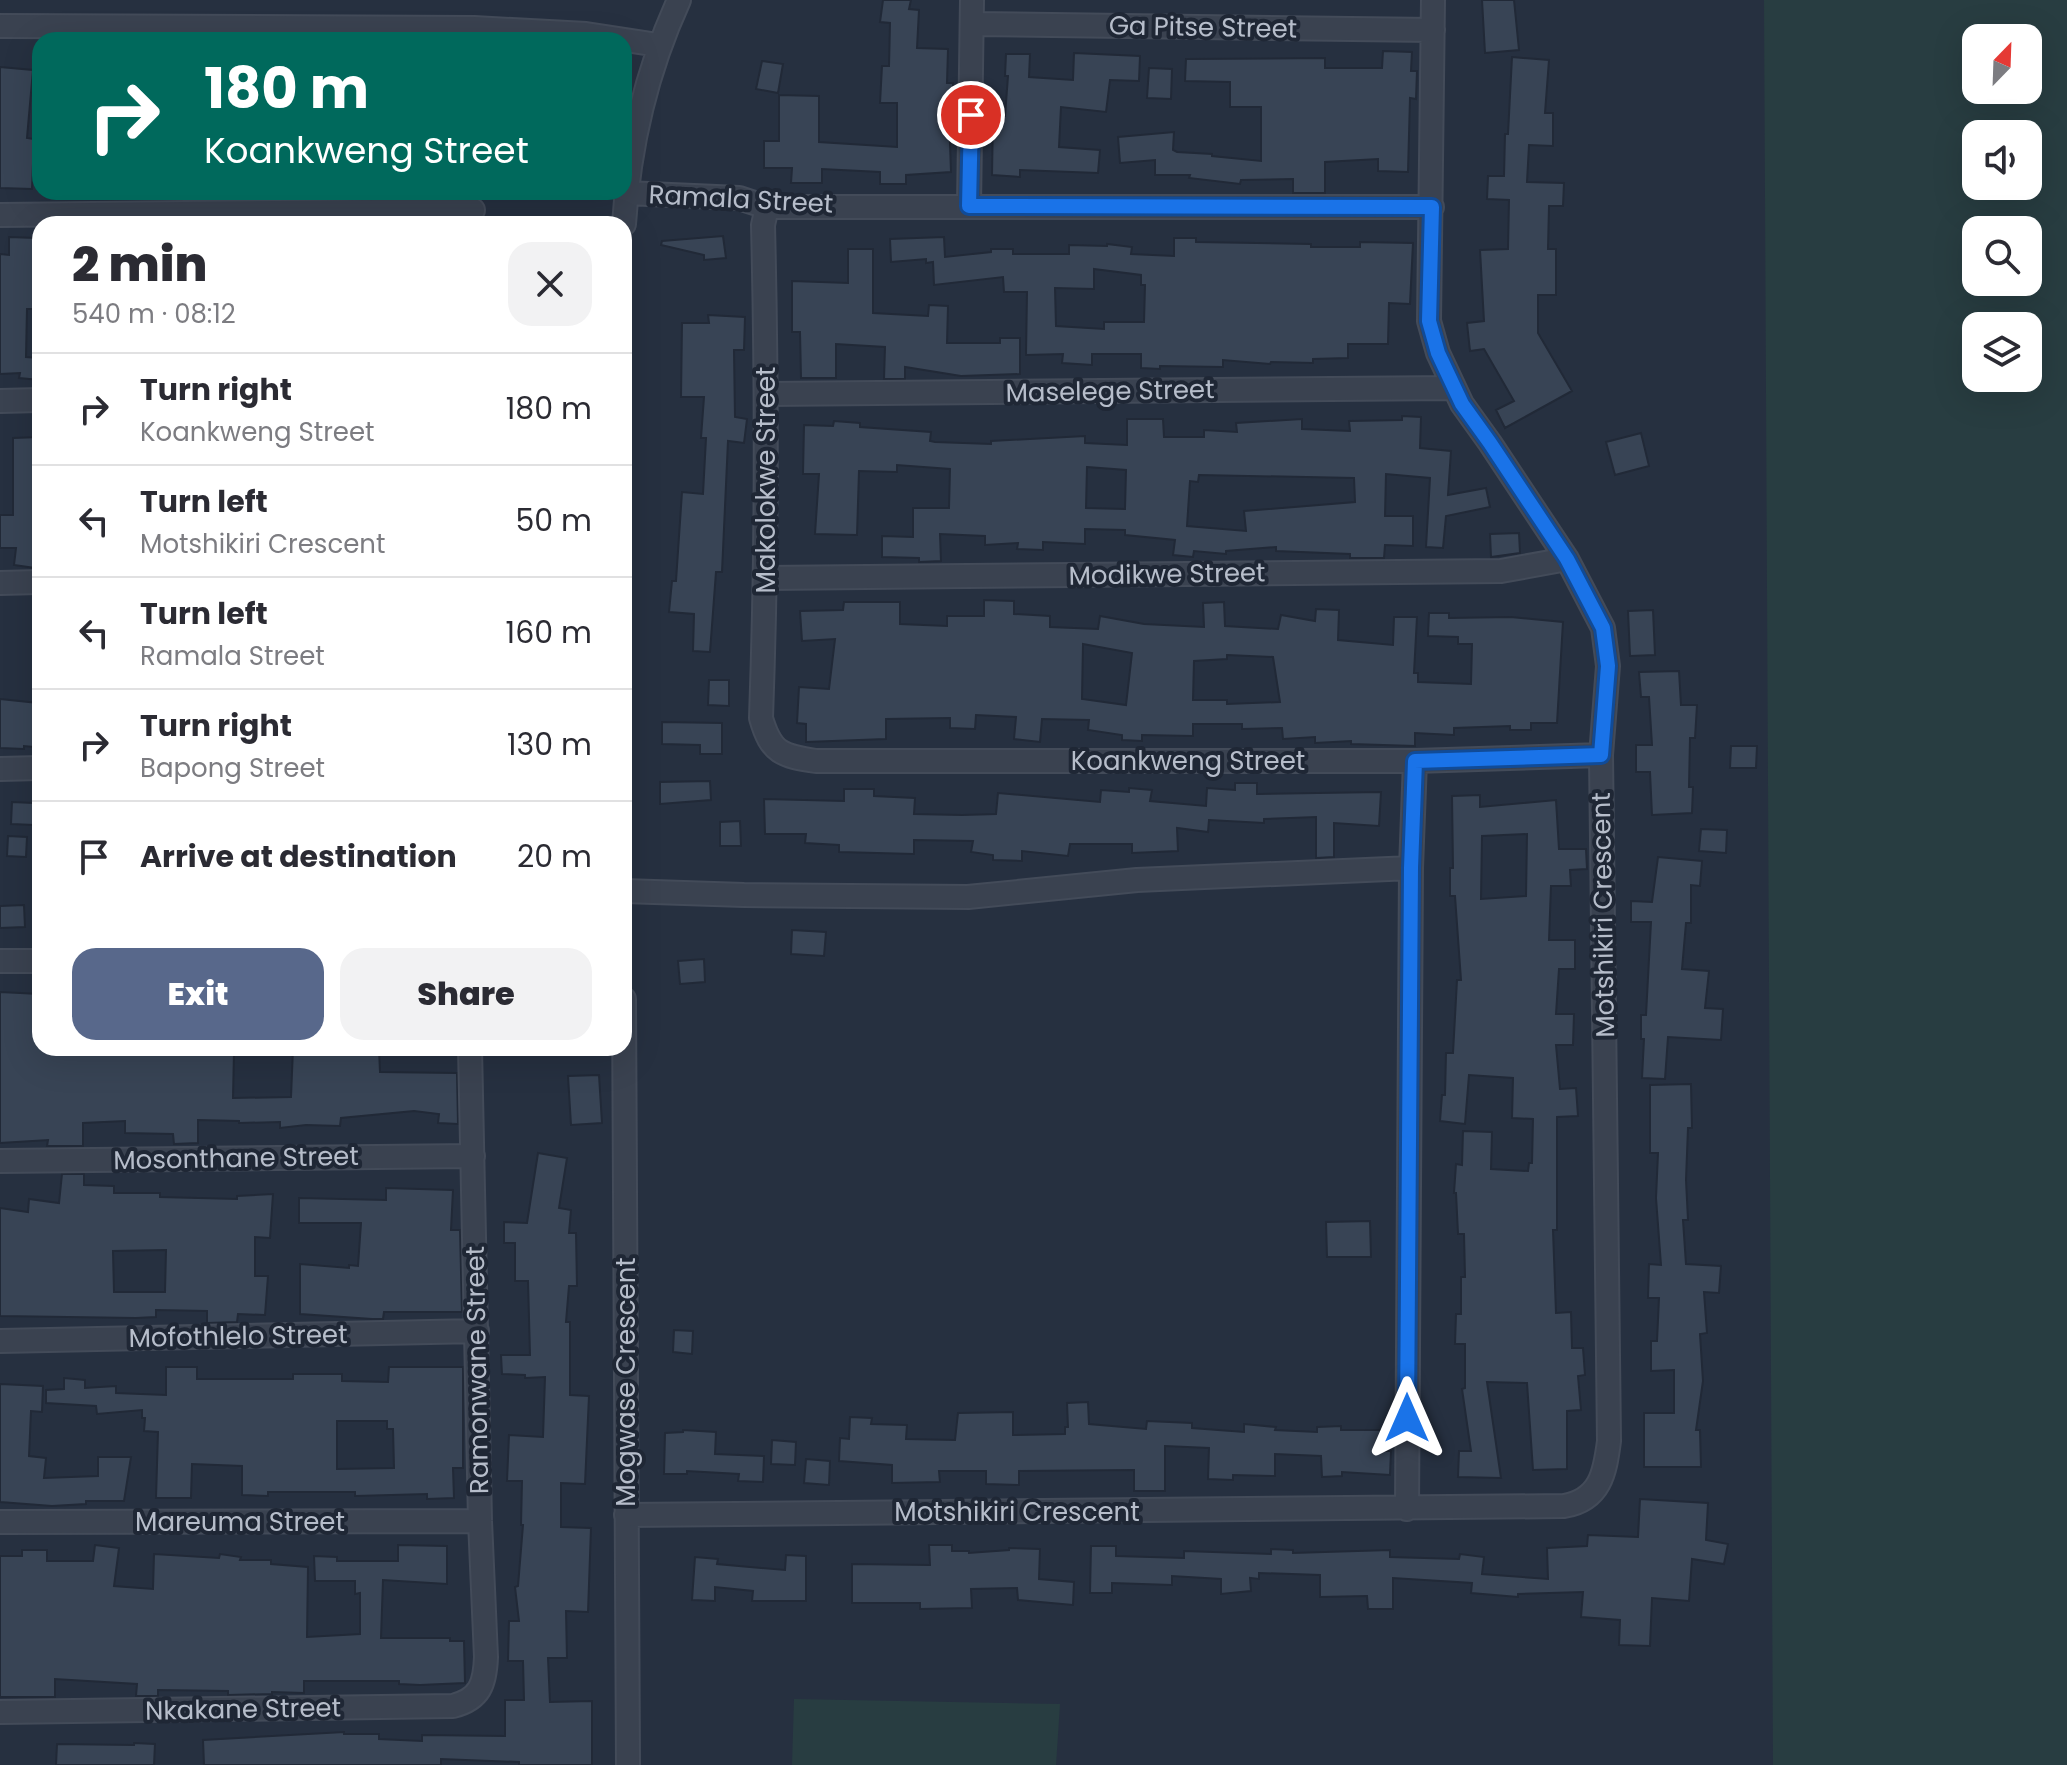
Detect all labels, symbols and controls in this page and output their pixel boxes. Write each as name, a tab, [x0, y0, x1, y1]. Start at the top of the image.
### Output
street label: Ga Pitse Street	[1108, 7, 1298, 47]
north arrow	[1962, 24, 2042, 104]
map controls	[1962, 24, 2042, 392]
text: 180 m	[204, 49, 369, 128]
icon: right	[72, 64, 176, 168]
pin	[937, 81, 1005, 149]
icon: arrive	[949, 93, 993, 137]
button: sound	[1962, 120, 2042, 200]
text: Koankweng Street	[204, 125, 529, 176]
street label: Ramala Street	[648, 176, 834, 222]
button: search	[1962, 216, 2042, 296]
text: 2 min	[72, 231, 207, 298]
button: close	[508, 242, 592, 326]
text: 540 m · 08:12	[72, 296, 236, 332]
button: layers	[1962, 312, 2042, 392]
street label: Makolokwe Street	[748, 367, 784, 593]
text: Turn right	[140, 368, 292, 411]
street label: Maselege Street	[1005, 371, 1215, 411]
icon: right	[72, 387, 116, 431]
text: 180 m	[506, 387, 592, 430]
text: Koankweng Street	[140, 414, 375, 450]
text: Turn left	[140, 480, 268, 523]
icon: left	[72, 499, 116, 543]
text: 50 m	[515, 499, 592, 542]
text: Motshikiri Crescent	[140, 526, 385, 562]
street label: Modikwe Street	[1068, 554, 1266, 594]
text: Turn left	[140, 592, 268, 635]
icon: left	[72, 611, 116, 655]
text: 160 m	[506, 611, 592, 654]
text: Ramala Street	[140, 638, 325, 674]
text: Turn right	[140, 704, 292, 747]
icon: right	[72, 723, 116, 767]
text: 130 m	[507, 723, 592, 766]
street label: Koankweng Street	[1071, 743, 1305, 779]
text: Bapong Street	[140, 750, 325, 786]
street label: Motshikiri Crescent	[1583, 792, 1623, 1038]
icon: arrive	[72, 835, 116, 879]
text: Arrive at destination	[140, 835, 457, 878]
text: 20 m	[517, 835, 592, 878]
button: Exit	[72, 948, 324, 1040]
button: Share	[340, 948, 592, 1040]
street label: Mosonthane Street	[113, 1138, 359, 1178]
street label: Ramonwane Street	[457, 1246, 497, 1494]
street label: Mogwase Crescent	[608, 1257, 644, 1507]
street label: Mofothlelo Street	[128, 1316, 348, 1356]
position arrow	[1365, 1376, 1449, 1460]
street label: Motshikiri Crescent	[894, 1494, 1140, 1530]
street label: Mareuma Street	[135, 1504, 345, 1540]
street label: Nkakane Street	[145, 1689, 341, 1729]

